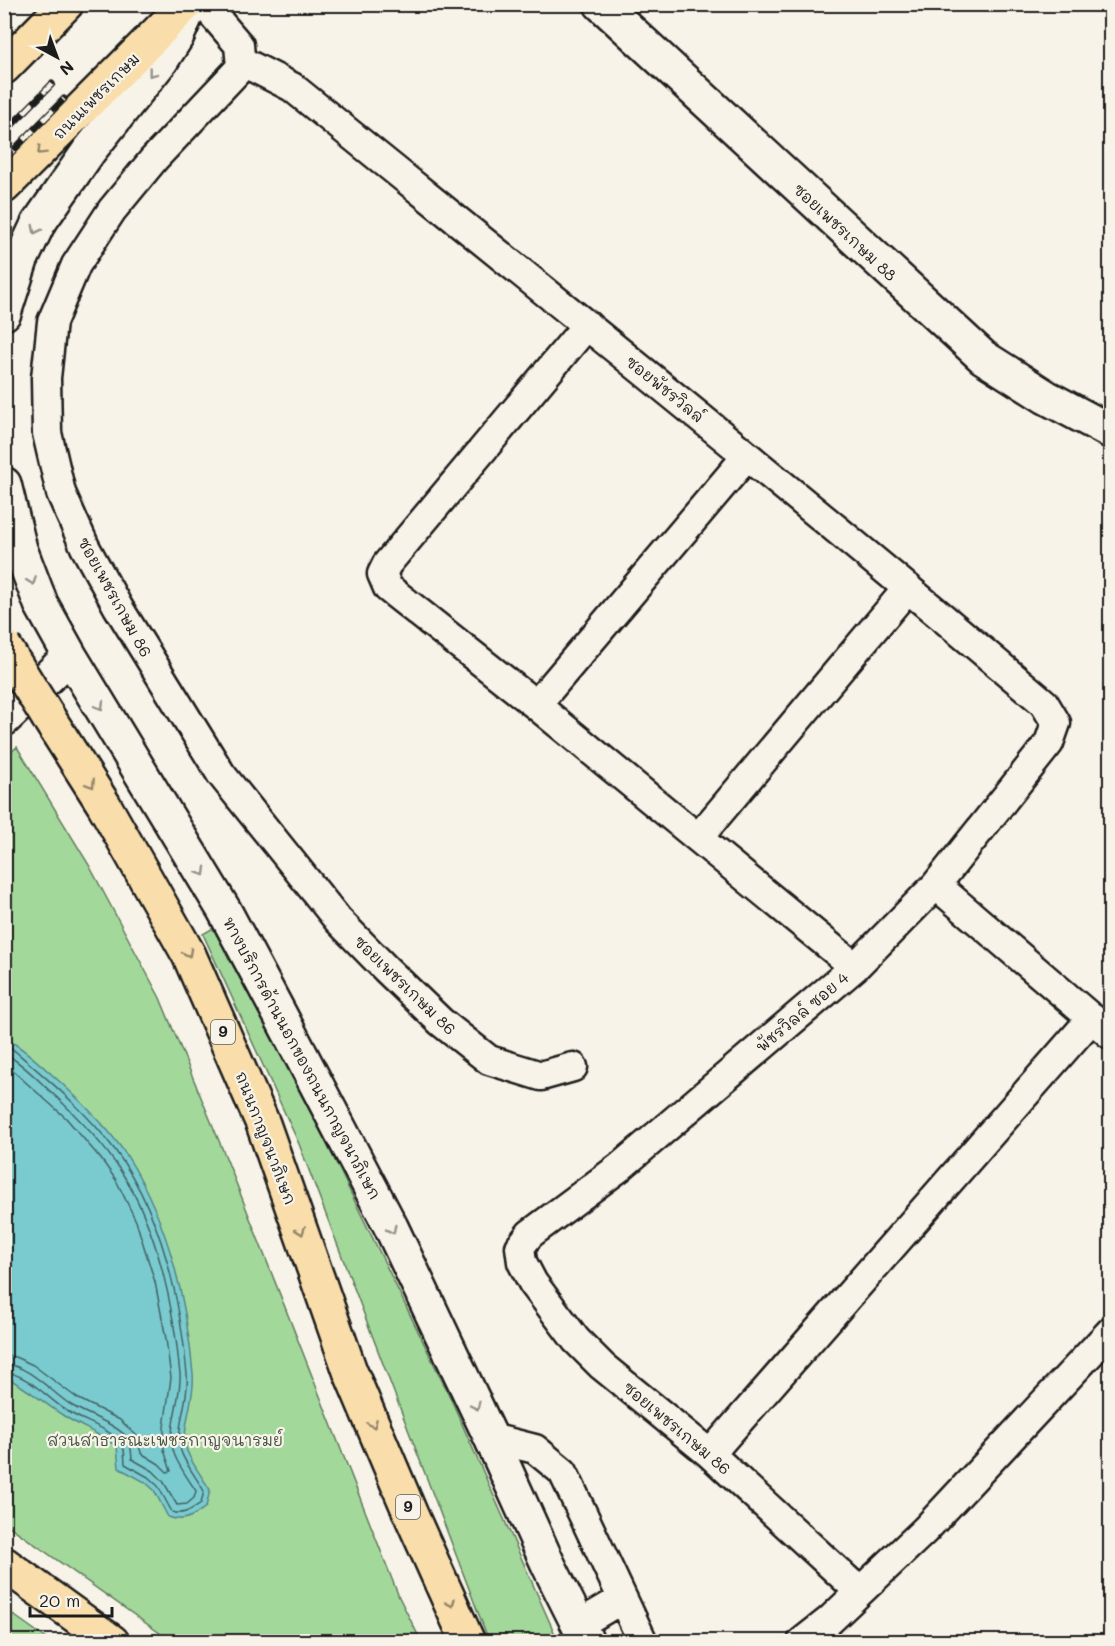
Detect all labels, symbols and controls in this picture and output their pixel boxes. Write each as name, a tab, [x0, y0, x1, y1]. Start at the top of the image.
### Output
north arrow	[27, 27, 87, 87]
street label: ถนนเพชรเกษม	[48, 48, 143, 143]
text: N	[56, 57, 79, 81]
one-way arrow	[148, 66, 159, 77]
one-way arrow	[38, 143, 49, 154]
street label: ซอยเพชรเกษม 88	[789, 178, 902, 285]
one-way arrow	[32, 223, 43, 234]
street label: ซอยพัชรวิลล์	[622, 350, 709, 427]
street label: ซอยเพชรเกษม 86	[74, 533, 157, 660]
one-way arrow	[25, 575, 37, 586]
one-way arrow	[93, 700, 105, 710]
one-way arrow	[83, 778, 95, 788]
one-way arrow	[194, 866, 206, 876]
street label: ทางบริการด้านนอกของถนนกาญจนาภิเษก	[219, 913, 385, 1203]
street label: ซอยเพชรเกษม 86	[350, 931, 461, 1039]
one-way arrow	[180, 947, 192, 958]
street label: พัชรวิลล์ ซอย 4	[751, 966, 853, 1057]
road number: 9	[211, 1020, 235, 1044]
street label: ถนนกาญจนาภิเษก	[232, 1069, 300, 1207]
one-way arrow	[385, 1223, 397, 1234]
one-way arrow	[293, 1225, 306, 1236]
street label: ซอยเพชรเกษม 86	[619, 1376, 735, 1479]
one-way arrow	[469, 1399, 481, 1410]
one-way arrow	[366, 1418, 378, 1429]
park label: สวนสาธารณะเพชรกาญจนารมย์	[47, 1429, 283, 1450]
road number: 9	[396, 1495, 420, 1519]
scale bar	[30, 1580, 112, 1618]
text: 20 m	[39, 1588, 80, 1612]
one-way arrow	[444, 1597, 456, 1608]

